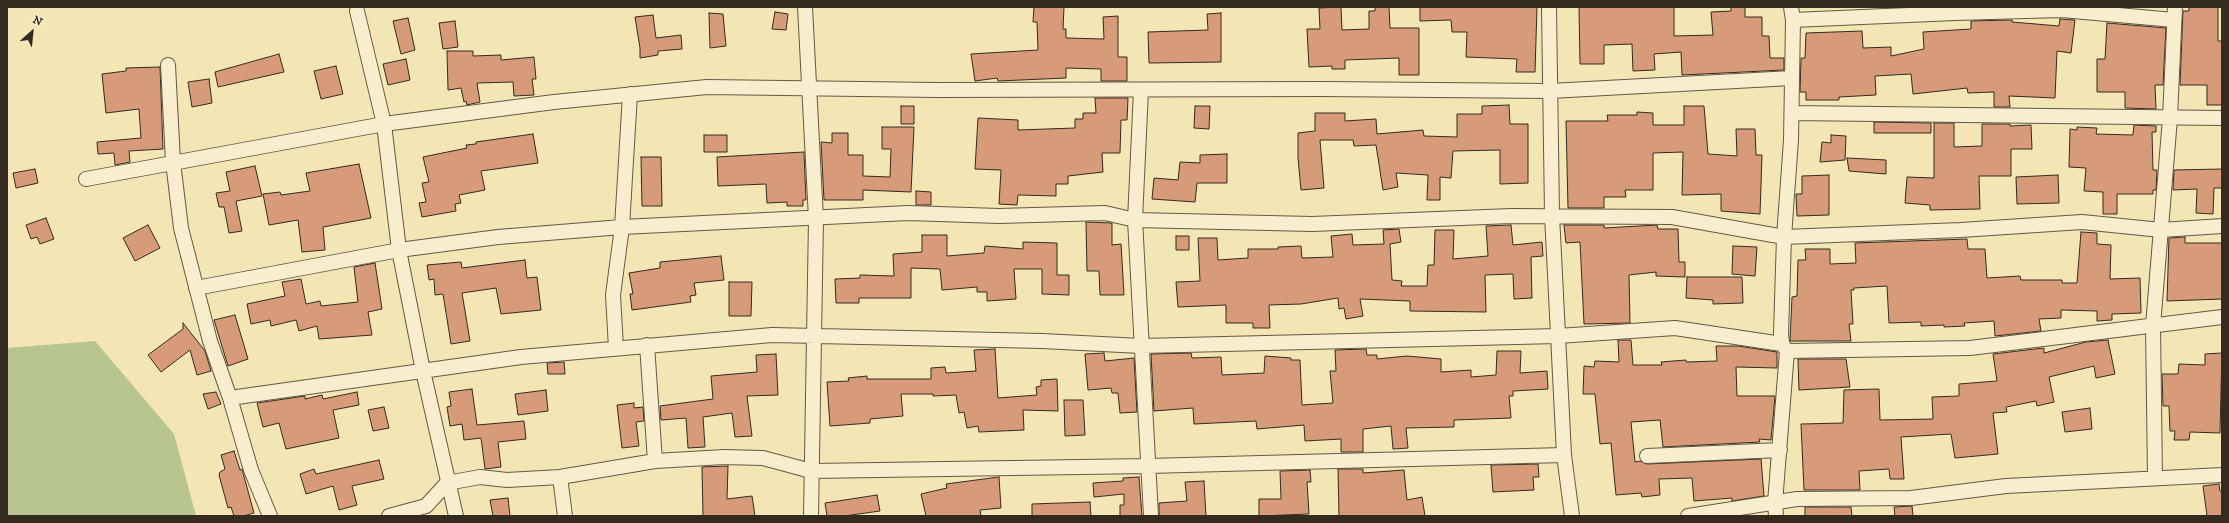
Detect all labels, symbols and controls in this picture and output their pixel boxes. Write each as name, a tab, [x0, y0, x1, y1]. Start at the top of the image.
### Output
north arrow	[12, 12, 52, 52]
text: N	[30, 13, 45, 30]

